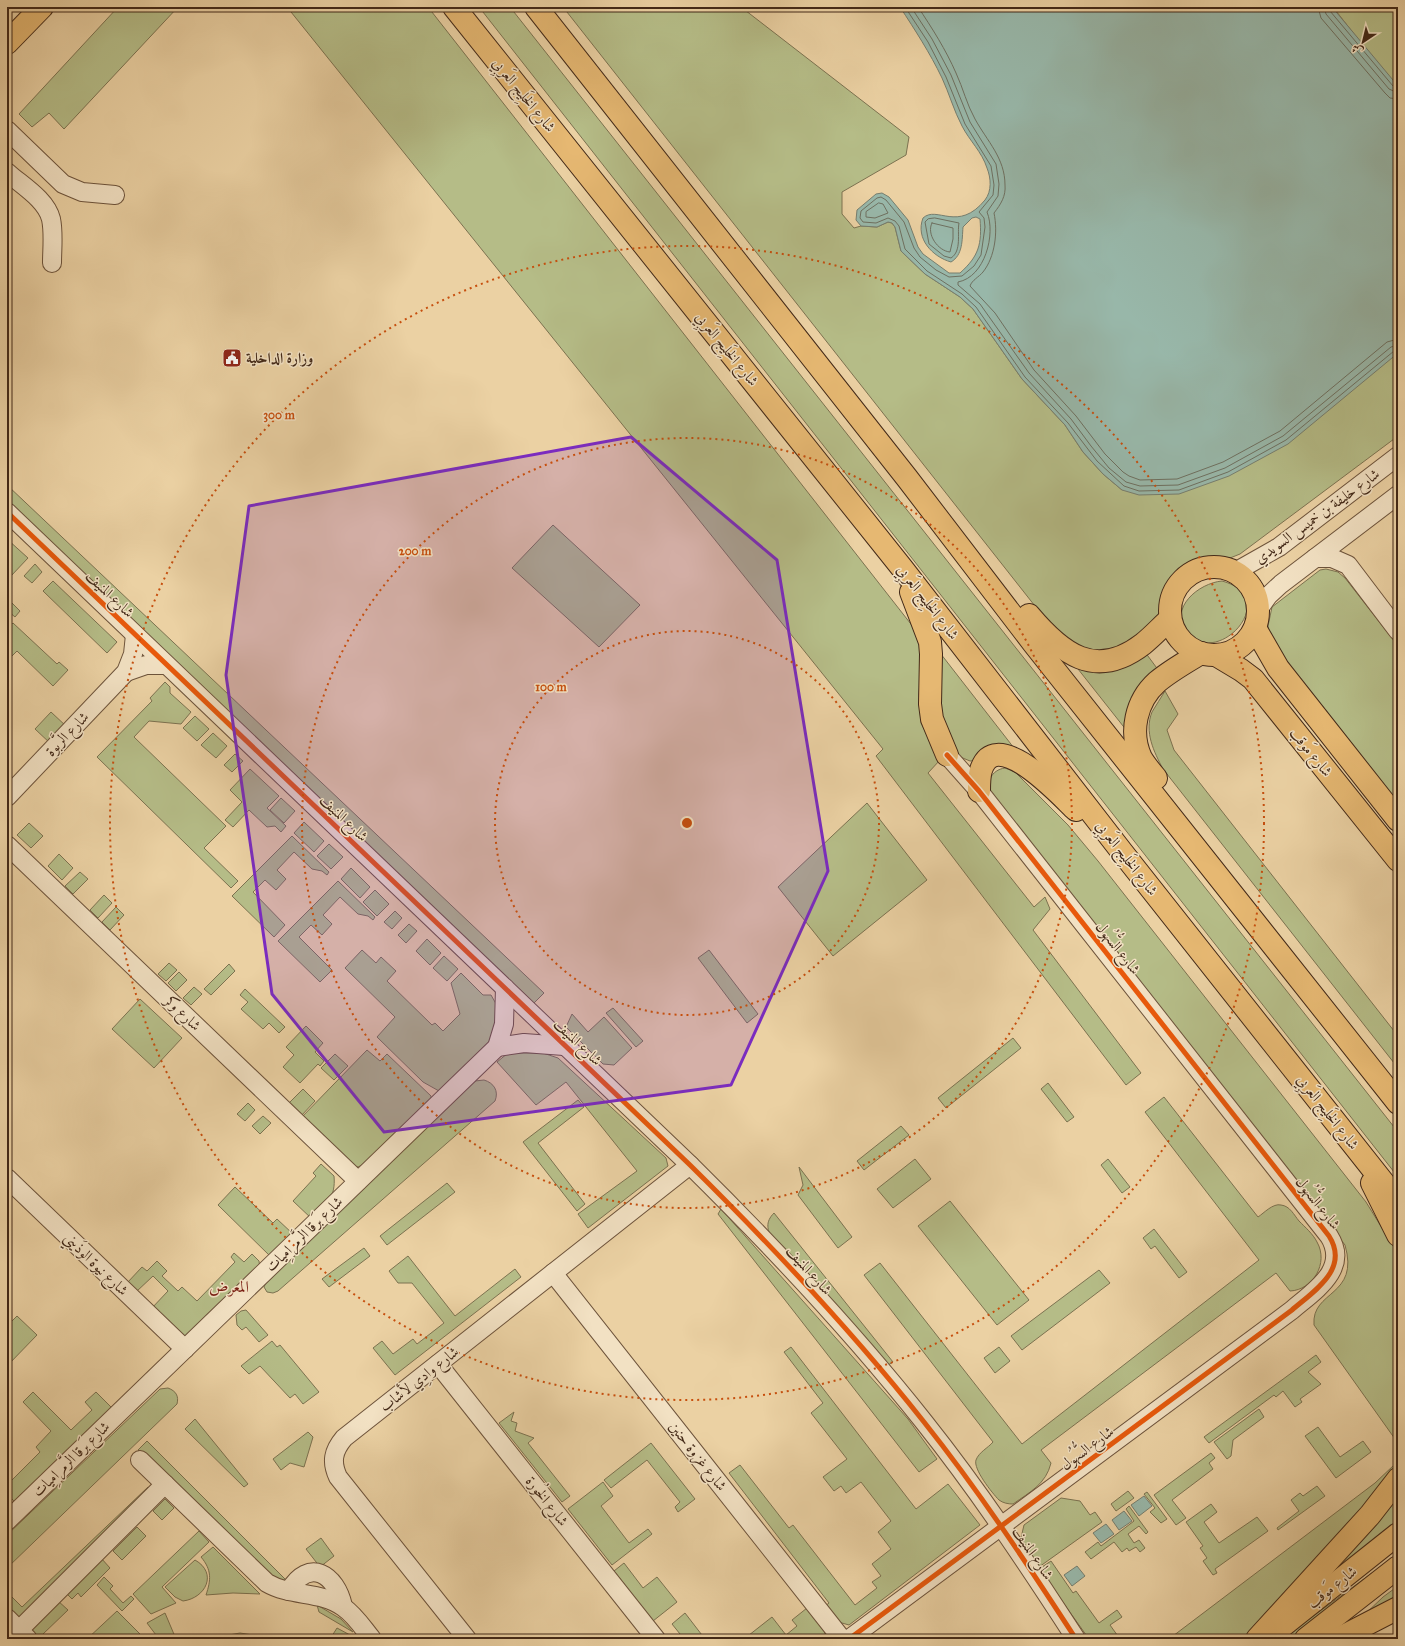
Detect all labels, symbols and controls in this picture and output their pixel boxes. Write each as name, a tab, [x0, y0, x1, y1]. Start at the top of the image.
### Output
north arrow	[1343, 22, 1383, 62]
text: ش	[1349, 41, 1366, 58]
street label: شارع الخَلِيج العَربِي	[485, 53, 561, 139]
street label: شارع الخَلِيج العَربِي	[688, 307, 764, 393]
public building icon: وزارة الداخلية	[221, 347, 243, 369]
place label: وزارة الداخلية	[246, 349, 313, 367]
text: 300 m	[263, 408, 296, 423]
street label: شارع خليفة بن خميس السويدي	[1251, 465, 1385, 571]
text: 200 m	[399, 544, 432, 558]
street label: شارع الخَلِيج العَربِي	[889, 560, 964, 646]
street label: شارع المنيف	[79, 567, 138, 624]
text: 100 m	[535, 680, 568, 694]
street label: شارع الرَّبوة	[39, 705, 95, 763]
street label: شارع مَوقب	[1283, 723, 1338, 783]
street label: شارع المنيف	[313, 791, 372, 848]
centre of rings	[680, 816, 694, 830]
street label: شارع الخَلِيج العَربِي	[1088, 816, 1163, 902]
street label: شارع السُّهُول	[1089, 915, 1148, 980]
street label: شارع وكر	[157, 990, 205, 1037]
street label: شارع المنيف	[547, 1015, 606, 1072]
street label: شارع الخَلِيج العَربِي	[1289, 1070, 1364, 1156]
street label: شارع السُّهُول	[1289, 1170, 1348, 1235]
street label: شارع بَرقا الرَّمرامِيات	[259, 1190, 349, 1278]
street label: شارع نيوة الوذَيني	[56, 1227, 133, 1303]
street label: شارع المنيف	[779, 1242, 836, 1301]
district label: المعرض	[209, 1277, 249, 1297]
street label: شارع وادِي لأشاب	[375, 1341, 465, 1419]
street label: شارع بَرقا الرَّمرامِيات	[26, 1415, 116, 1503]
street label: شارع غزوة حنين	[662, 1418, 731, 1497]
street label: شارع السُّهُول	[1054, 1418, 1120, 1477]
street label: شارع الخُورة	[519, 1470, 575, 1532]
street label: شارع المنيف	[1005, 1523, 1057, 1585]
street label: شارع مَوقب	[1302, 1560, 1363, 1615]

